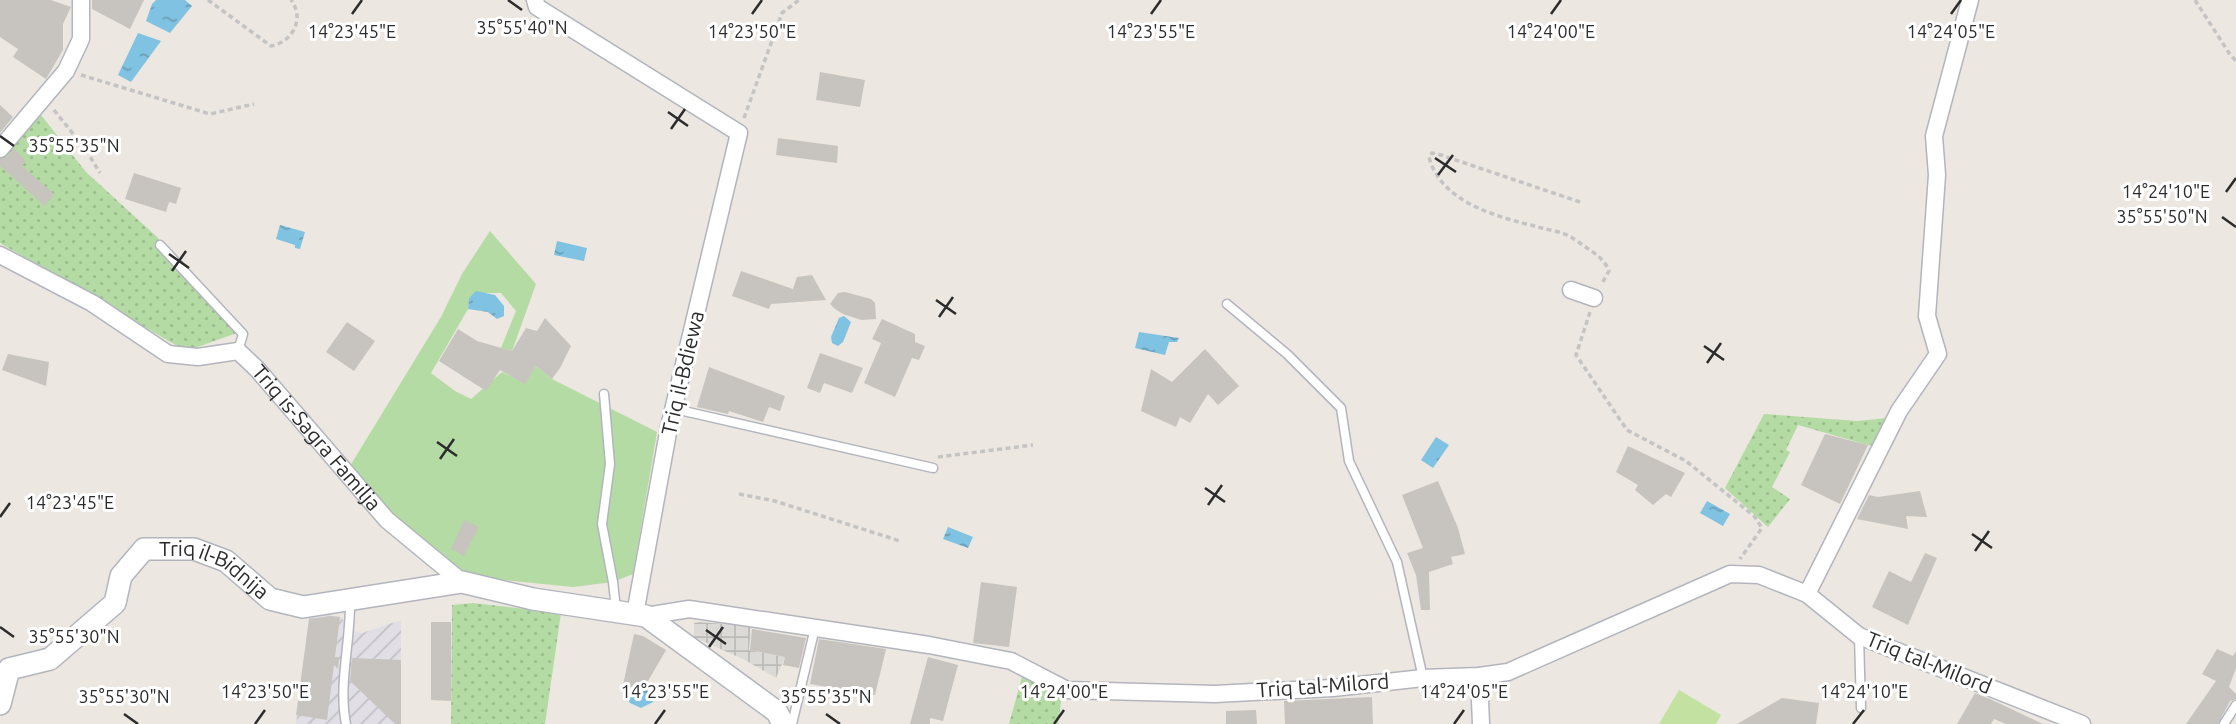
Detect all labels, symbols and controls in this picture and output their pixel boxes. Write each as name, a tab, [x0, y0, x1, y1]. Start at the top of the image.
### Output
text: 35°55'40"N	[476, 17, 568, 37]
text: 14°23'45"E	[308, 21, 396, 41]
text: 14°23'50"E	[708, 21, 796, 41]
text: 14°23'55"E	[1107, 21, 1195, 41]
text: 14°24'00"E	[1507, 21, 1595, 41]
text: 14°24'05"E	[1907, 21, 1995, 41]
text: 35°55'35"N	[28, 135, 120, 155]
text: 14°24'10"E	[2122, 181, 2210, 201]
text: 35°55'50"N	[2116, 206, 2208, 226]
street label: Triq il-Bdiewa	[656, 308, 708, 437]
street label: Triq is-Sagra Familja	[248, 359, 386, 515]
text: 14°23'45"E	[26, 492, 114, 512]
street label: Triq il-Bidnija	[159, 536, 274, 604]
text: 35°55'30"N	[28, 626, 120, 646]
street label: Triq tal-Milord	[1863, 626, 1996, 698]
street label: Triq tal-Milord	[1256, 668, 1390, 702]
text: 14°23'50"E	[221, 681, 309, 701]
text: 14°23'55"E	[621, 681, 709, 701]
text: 14°24'00"E	[1020, 681, 1108, 701]
text: 14°24'05"E	[1420, 681, 1508, 701]
text: 14°24'10"E	[1820, 681, 1908, 701]
text: 35°55'30"N	[78, 686, 170, 706]
text: 35°55'35"N	[780, 686, 872, 706]

